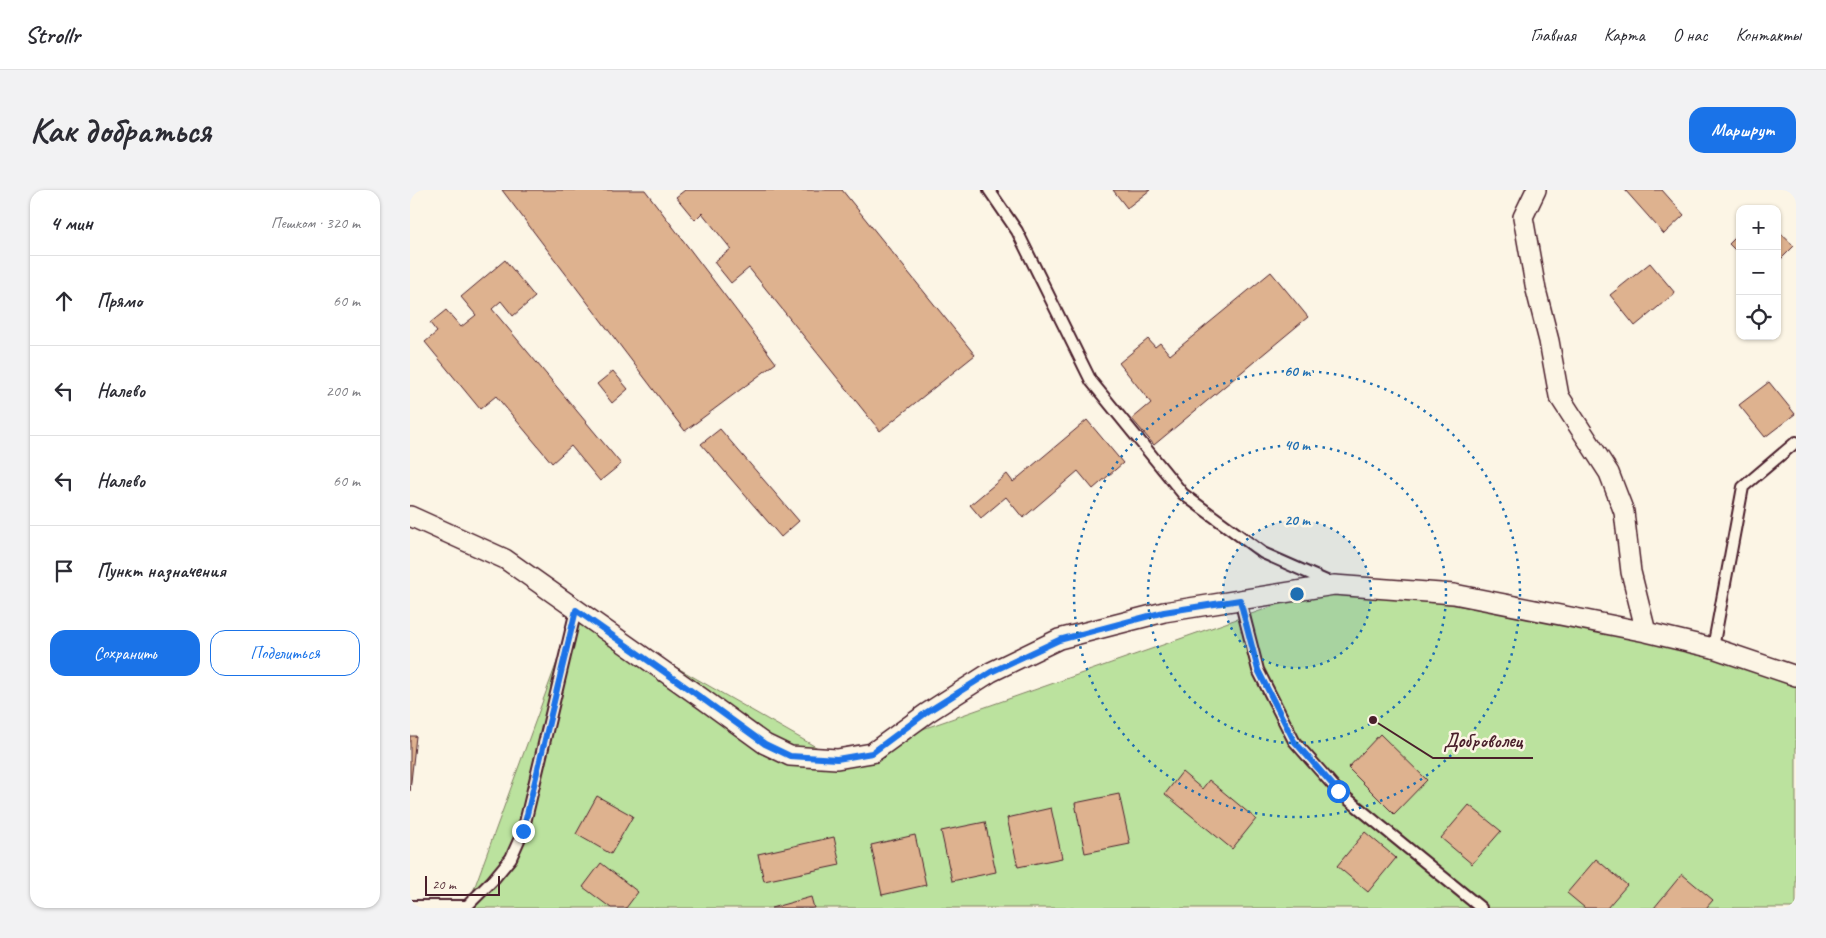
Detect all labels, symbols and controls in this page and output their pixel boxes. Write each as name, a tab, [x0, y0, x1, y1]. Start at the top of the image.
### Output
text: Strollr	[25, 20, 80, 50]
text: Главная	[1531, 24, 1576, 46]
text: Карта	[1604, 24, 1645, 46]
text: О нас	[1673, 24, 1708, 46]
text: Контакты	[1736, 24, 1801, 46]
button: Маршрут	[1689, 107, 1796, 153]
text: Как добраться	[30, 108, 211, 153]
map controls	[1736, 205, 1781, 340]
button: +	[1736, 205, 1781, 250]
text: 4 мин	[50, 210, 93, 236]
text: Пешком · 320 m	[271, 213, 360, 233]
button: −	[1736, 250, 1781, 295]
icon: ahead	[50, 287, 78, 315]
text: Прямо	[97, 289, 142, 313]
text: 60 m	[333, 291, 360, 311]
button: locate	[1736, 295, 1781, 340]
text: 60 m	[1284, 362, 1311, 381]
icon: left	[50, 377, 78, 405]
text: Налево	[97, 379, 145, 403]
text: 200 m	[326, 381, 360, 401]
text: 40 m	[1284, 436, 1311, 455]
icon: left	[50, 467, 78, 495]
text: Налево	[97, 469, 145, 493]
text: 60 m	[333, 471, 360, 491]
text: 20 m	[1284, 511, 1311, 530]
icon: arrive	[50, 557, 78, 585]
text: Пункт назначения	[97, 559, 226, 583]
centre of rings	[1288, 585, 1306, 603]
button: Сохранить	[50, 630, 200, 676]
button: Поделиться	[210, 630, 360, 676]
callout: Доброволец	[1433, 724, 1533, 758]
text: Доброволец	[1443, 729, 1524, 753]
route start	[1327, 780, 1350, 803]
route end	[512, 820, 535, 843]
scale bar	[425, 873, 500, 896]
text: 20 m	[432, 876, 456, 893]

